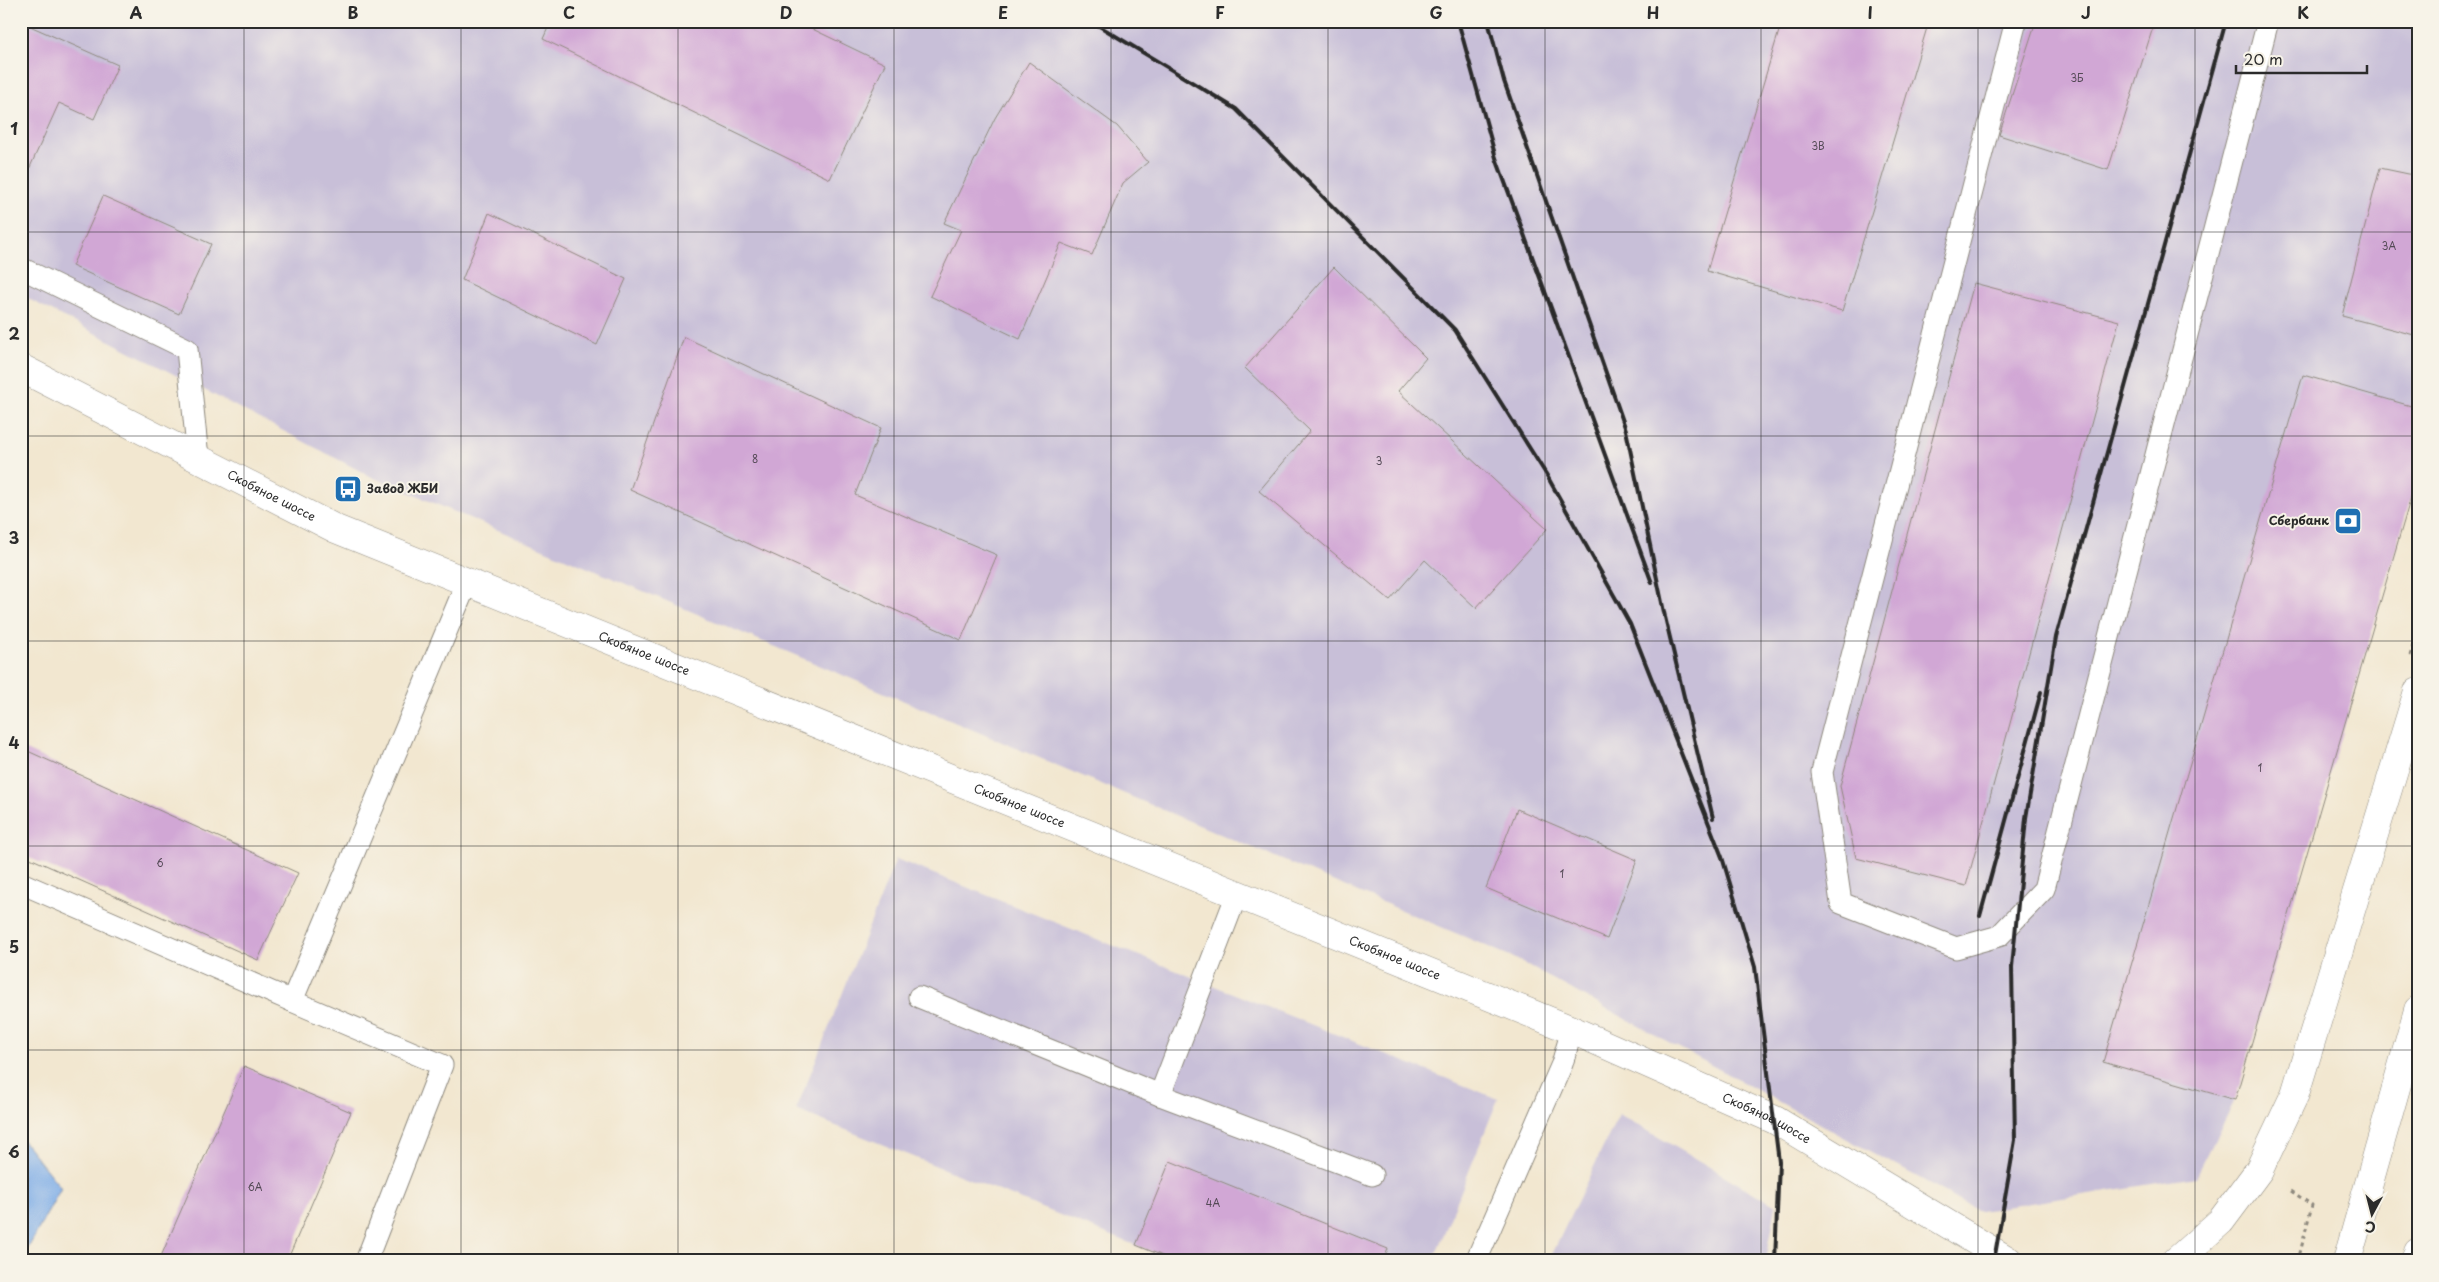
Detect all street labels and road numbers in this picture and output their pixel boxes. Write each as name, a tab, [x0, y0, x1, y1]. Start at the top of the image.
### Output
street label: Скобяное шоссе	[224, 465, 319, 525]
street label: Скобяное шоссе	[596, 626, 693, 679]
street label: Скобяное шоссе	[971, 778, 1068, 832]
street label: Скобяное шоссе	[1347, 931, 1443, 984]
street label: Скобяное шоссе	[1720, 1088, 1814, 1148]

